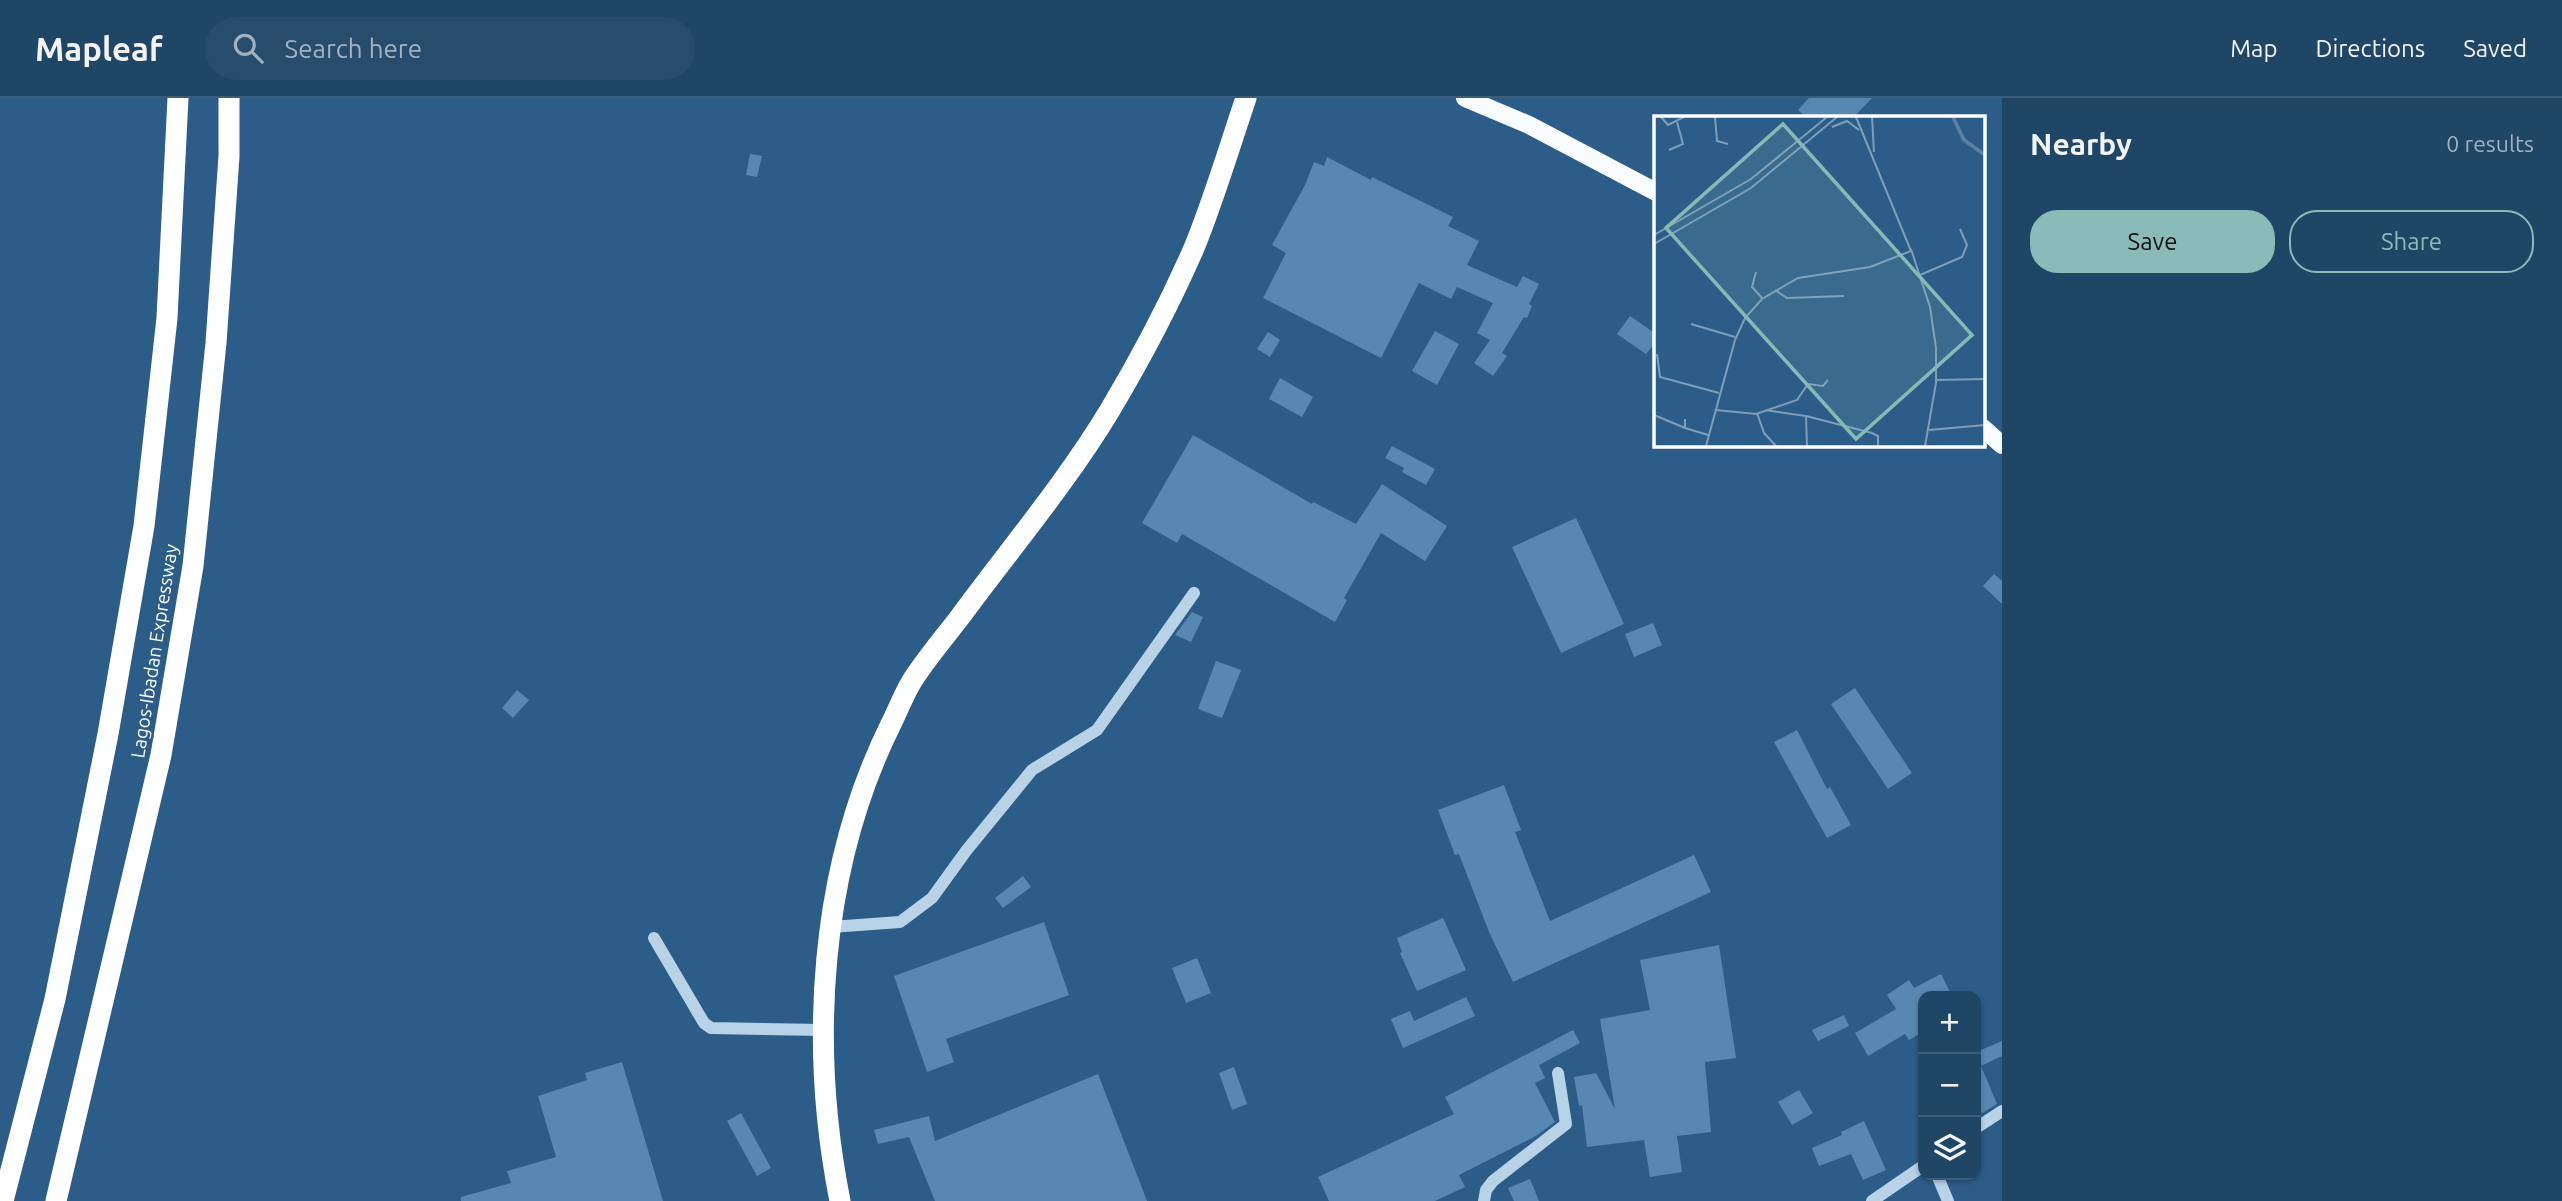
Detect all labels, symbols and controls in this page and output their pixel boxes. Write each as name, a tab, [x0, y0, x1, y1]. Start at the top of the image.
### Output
search box	[205, 17, 695, 80]
icon: search	[229, 29, 267, 67]
text: Mapleaf	[35, 30, 163, 67]
text: Search here	[285, 34, 422, 63]
text: Map	[2230, 35, 2277, 62]
text: Directions	[2315, 35, 2425, 62]
text: Saved	[2463, 35, 2527, 62]
inset map	[1654, 116, 1984, 446]
text: Nearby	[2030, 127, 2132, 161]
text: 0 results	[2446, 131, 2534, 156]
button: Save	[2030, 210, 2275, 273]
button: Share	[2289, 210, 2534, 273]
street label: Lagos-Ibadan Expressway	[126, 542, 182, 760]
map controls	[1918, 991, 1981, 1180]
button: +	[1918, 991, 1981, 1054]
button: −	[1918, 1054, 1981, 1117]
button: layers	[1918, 1117, 1981, 1180]

